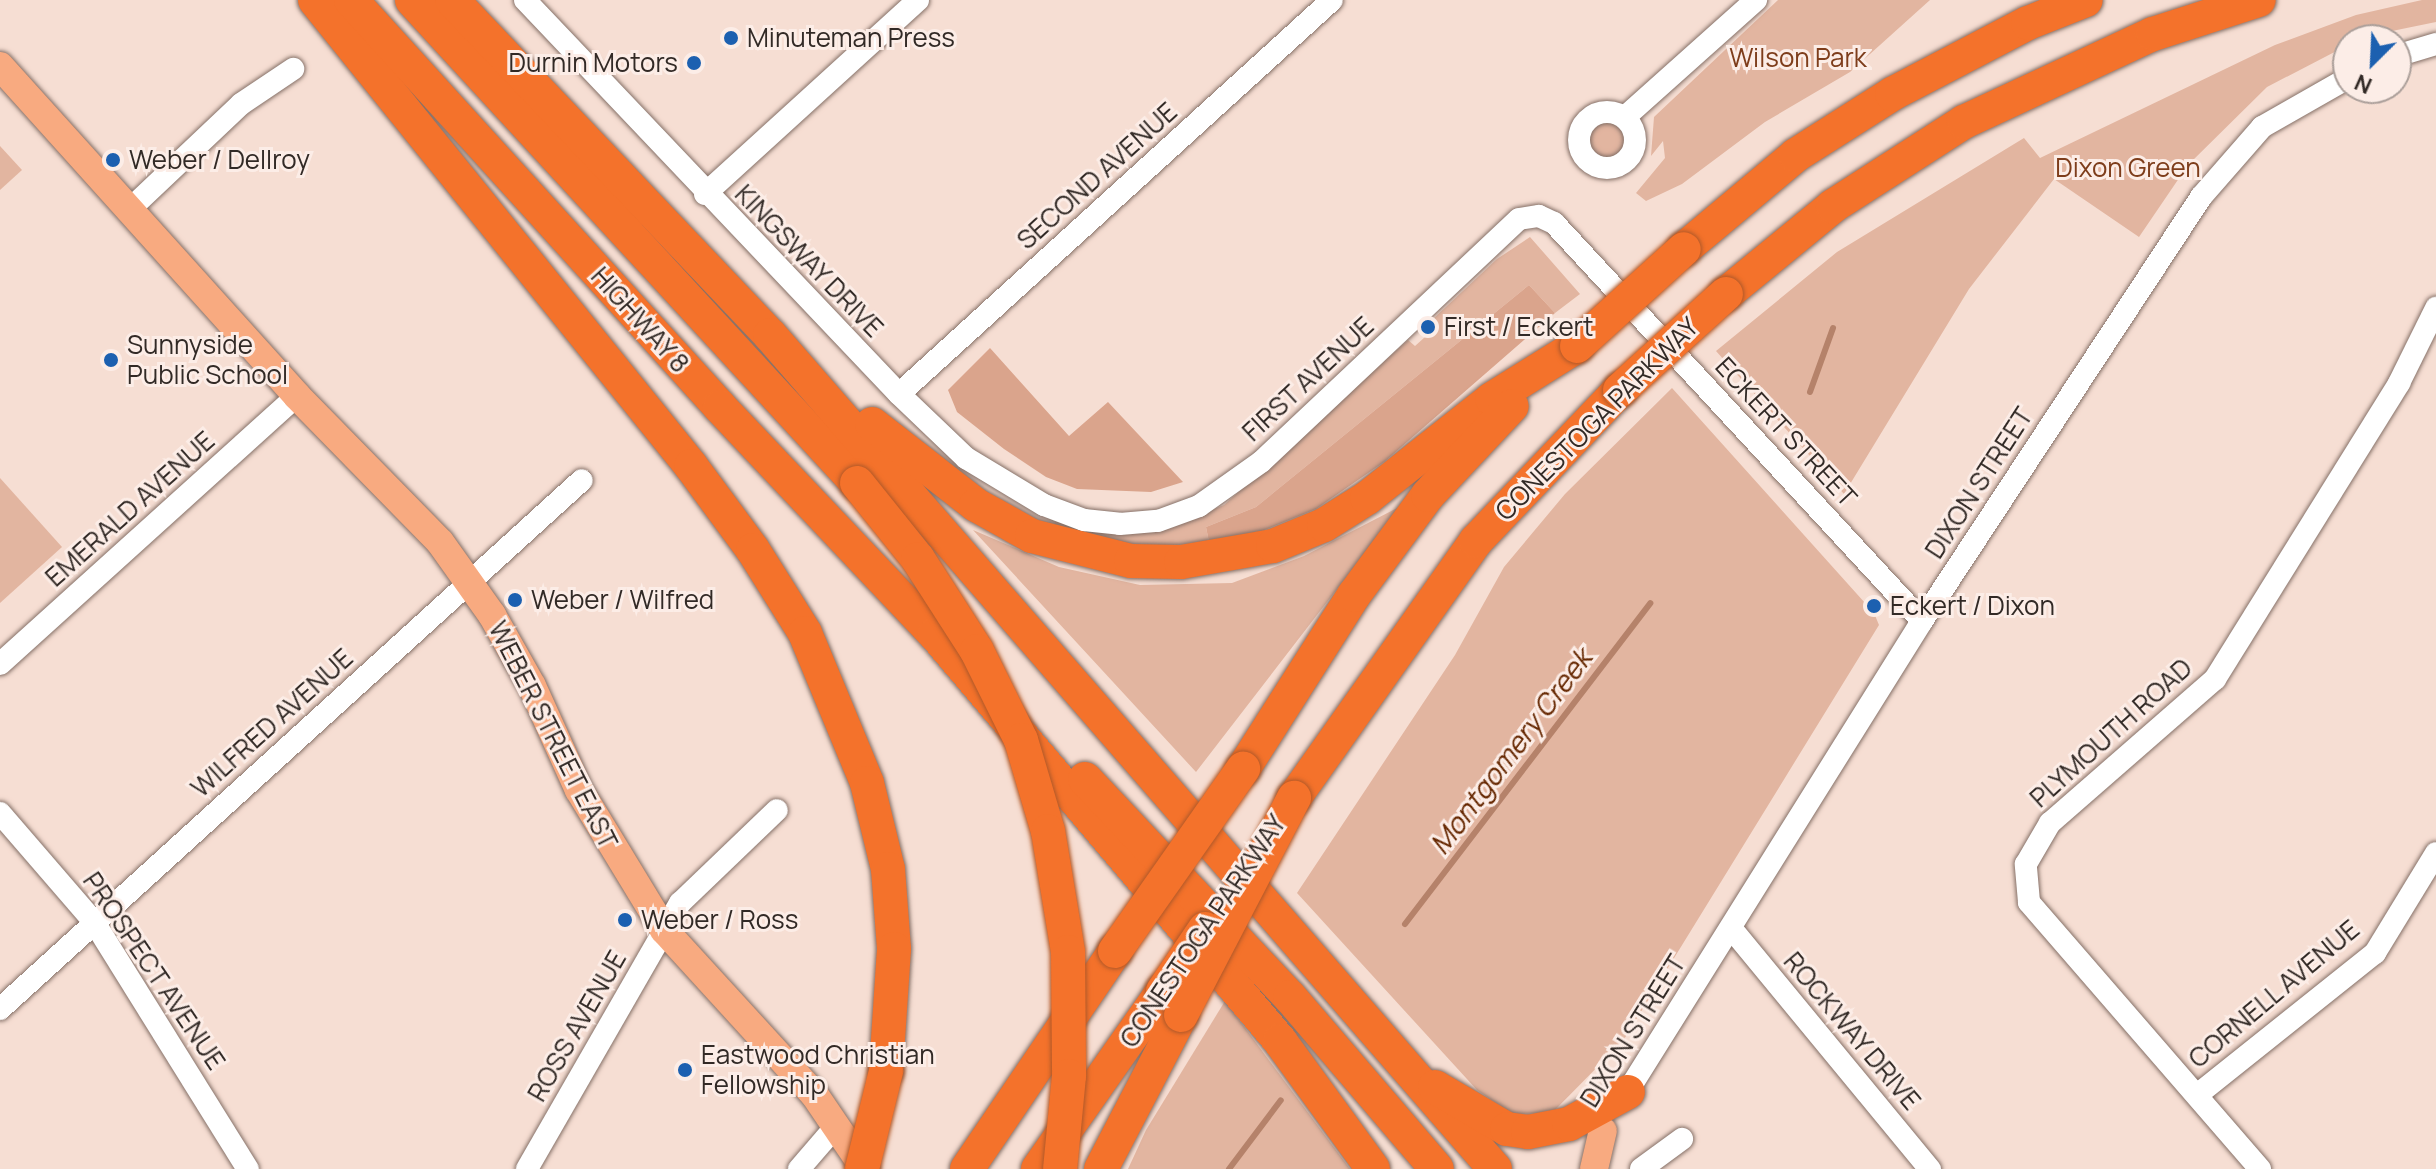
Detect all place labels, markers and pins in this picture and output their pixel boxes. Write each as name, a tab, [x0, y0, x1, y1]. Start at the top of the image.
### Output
place label: Minuteman Press	[747, 22, 955, 54]
marker: Minuteman Press	[722, 29, 740, 47]
place label: Durnin Motors	[509, 47, 678, 79]
marker: Durnin Motors	[685, 54, 703, 72]
place label: Weber / Dellroy	[129, 144, 310, 176]
marker: Weber / Dellroy	[104, 151, 122, 169]
place label: First / Eckert	[1444, 311, 1593, 343]
marker: First / Eckert	[1419, 318, 1437, 336]
place label: Sunnyside Public School	[127, 329, 288, 390]
marker: Sunnyside Public School	[102, 351, 120, 369]
place label: Weber / Wilfred	[531, 584, 714, 616]
place label: Eckert / Dixon	[1890, 590, 2055, 622]
marker: Weber / Wilfred	[506, 591, 524, 609]
marker: Eckert / Dixon	[1865, 597, 1883, 615]
place label: Weber / Ross	[641, 904, 798, 936]
marker: Weber / Ross	[616, 911, 634, 929]
place label: Eastwood Christian Fellowship	[701, 1039, 935, 1100]
marker: Eastwood Christian Fellowship	[676, 1061, 694, 1079]

